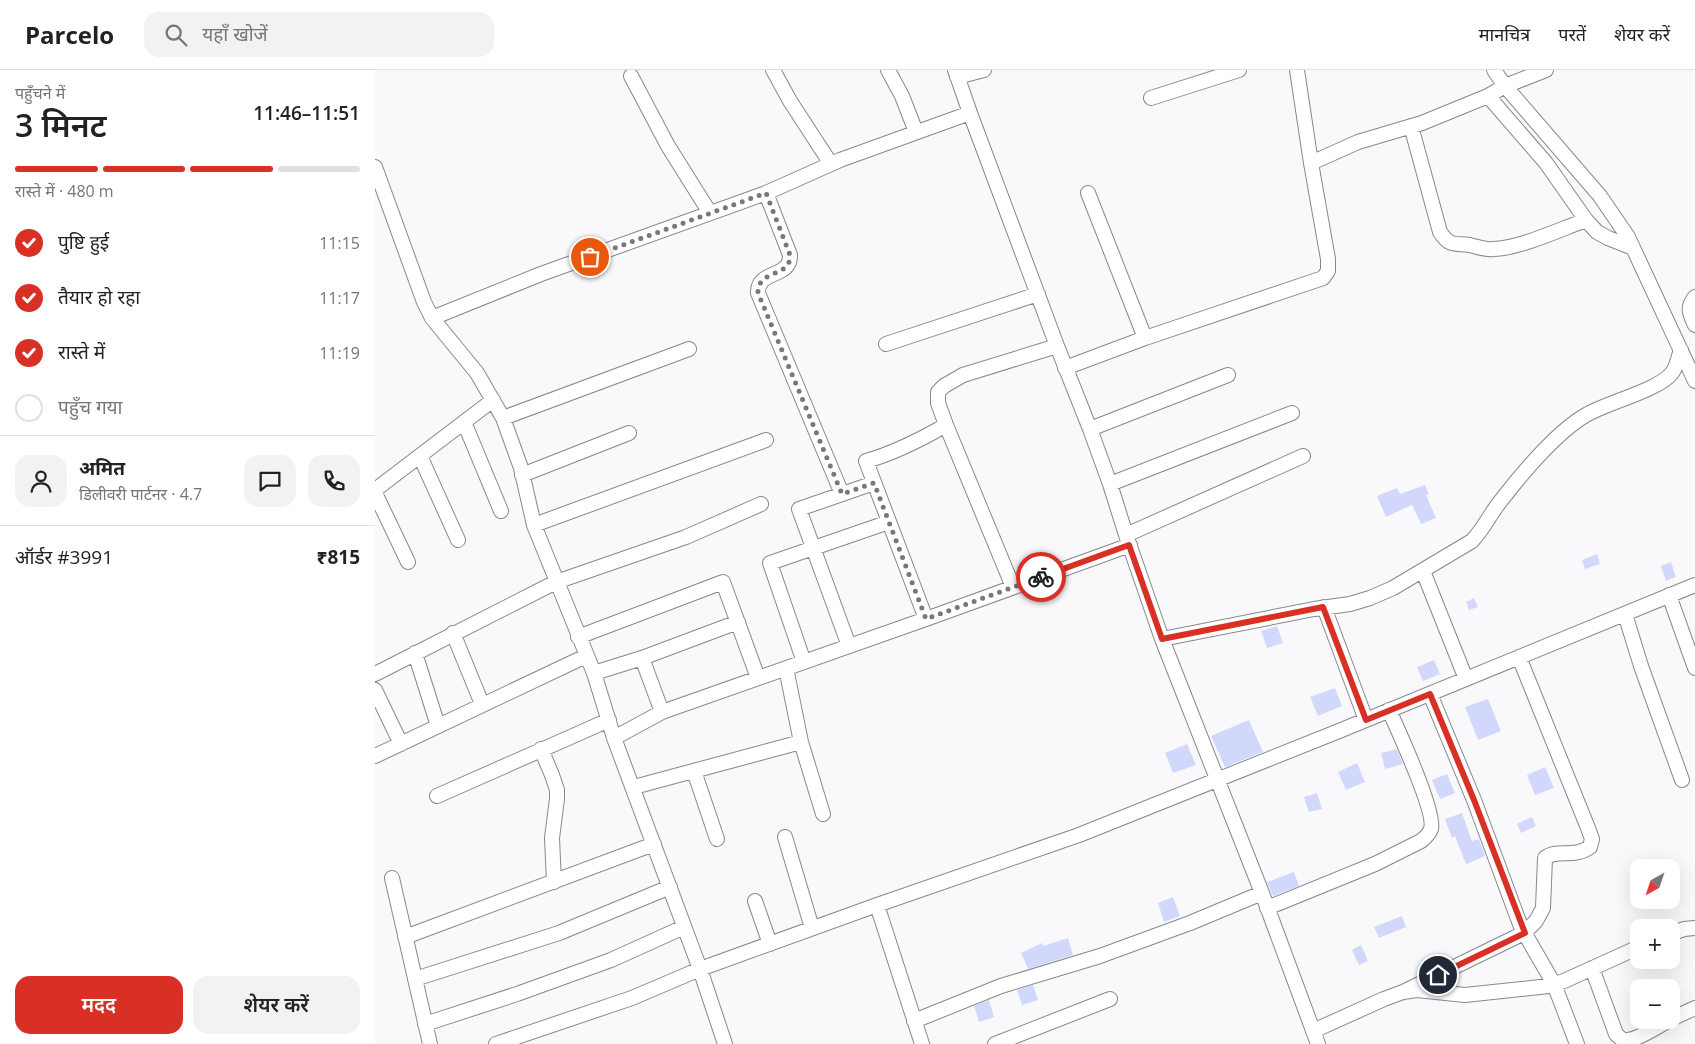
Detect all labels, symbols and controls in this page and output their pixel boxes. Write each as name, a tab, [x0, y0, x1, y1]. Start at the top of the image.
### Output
search box	[144, 12, 494, 57]
text: Parcelo	[25, 18, 114, 51]
icon: search	[162, 21, 190, 49]
text: यहाँ खोजें	[202, 21, 268, 47]
text: मानचित्र	[1479, 22, 1530, 46]
text: परतें	[1558, 22, 1586, 46]
text: शेयर करें	[1614, 22, 1670, 46]
text: पहुँचने में	[15, 82, 65, 104]
text: 11:46–11:51	[253, 100, 360, 126]
text: 3 मिनट	[15, 103, 107, 146]
text: रास्ते में · 480 m	[15, 180, 114, 202]
icon: check	[15, 229, 43, 257]
text: पुष्टि हुई	[58, 229, 109, 255]
text: 11:15	[319, 232, 360, 254]
pin	[569, 236, 611, 278]
icon: bag	[576, 243, 604, 271]
icon: check	[15, 284, 43, 312]
text: तैयार हो रहा	[58, 284, 140, 310]
text: 11:17	[319, 287, 360, 309]
icon: check	[15, 339, 43, 367]
text: रास्ते में	[58, 339, 105, 365]
text: 11:19	[319, 342, 360, 364]
text: पहुँच गया	[58, 394, 123, 420]
button: person	[15, 455, 67, 507]
text: अमित	[79, 455, 125, 481]
button: chat	[244, 455, 296, 507]
button: phone	[308, 455, 360, 507]
text: डिलीवरी पार्टनर · 4.7	[79, 483, 202, 505]
text: ऑर्डर #3991	[15, 544, 113, 570]
text: ₹815	[317, 544, 360, 570]
courier	[1016, 552, 1066, 602]
icon: bike	[1027, 563, 1055, 591]
north arrow	[1630, 859, 1680, 909]
map controls	[1630, 859, 1680, 1029]
button: +	[1630, 919, 1680, 969]
pin	[1417, 954, 1459, 996]
icon: home	[1424, 961, 1452, 989]
button: मदद	[15, 976, 183, 1034]
button: शेयर करें	[193, 976, 360, 1034]
button: −	[1630, 979, 1680, 1029]

